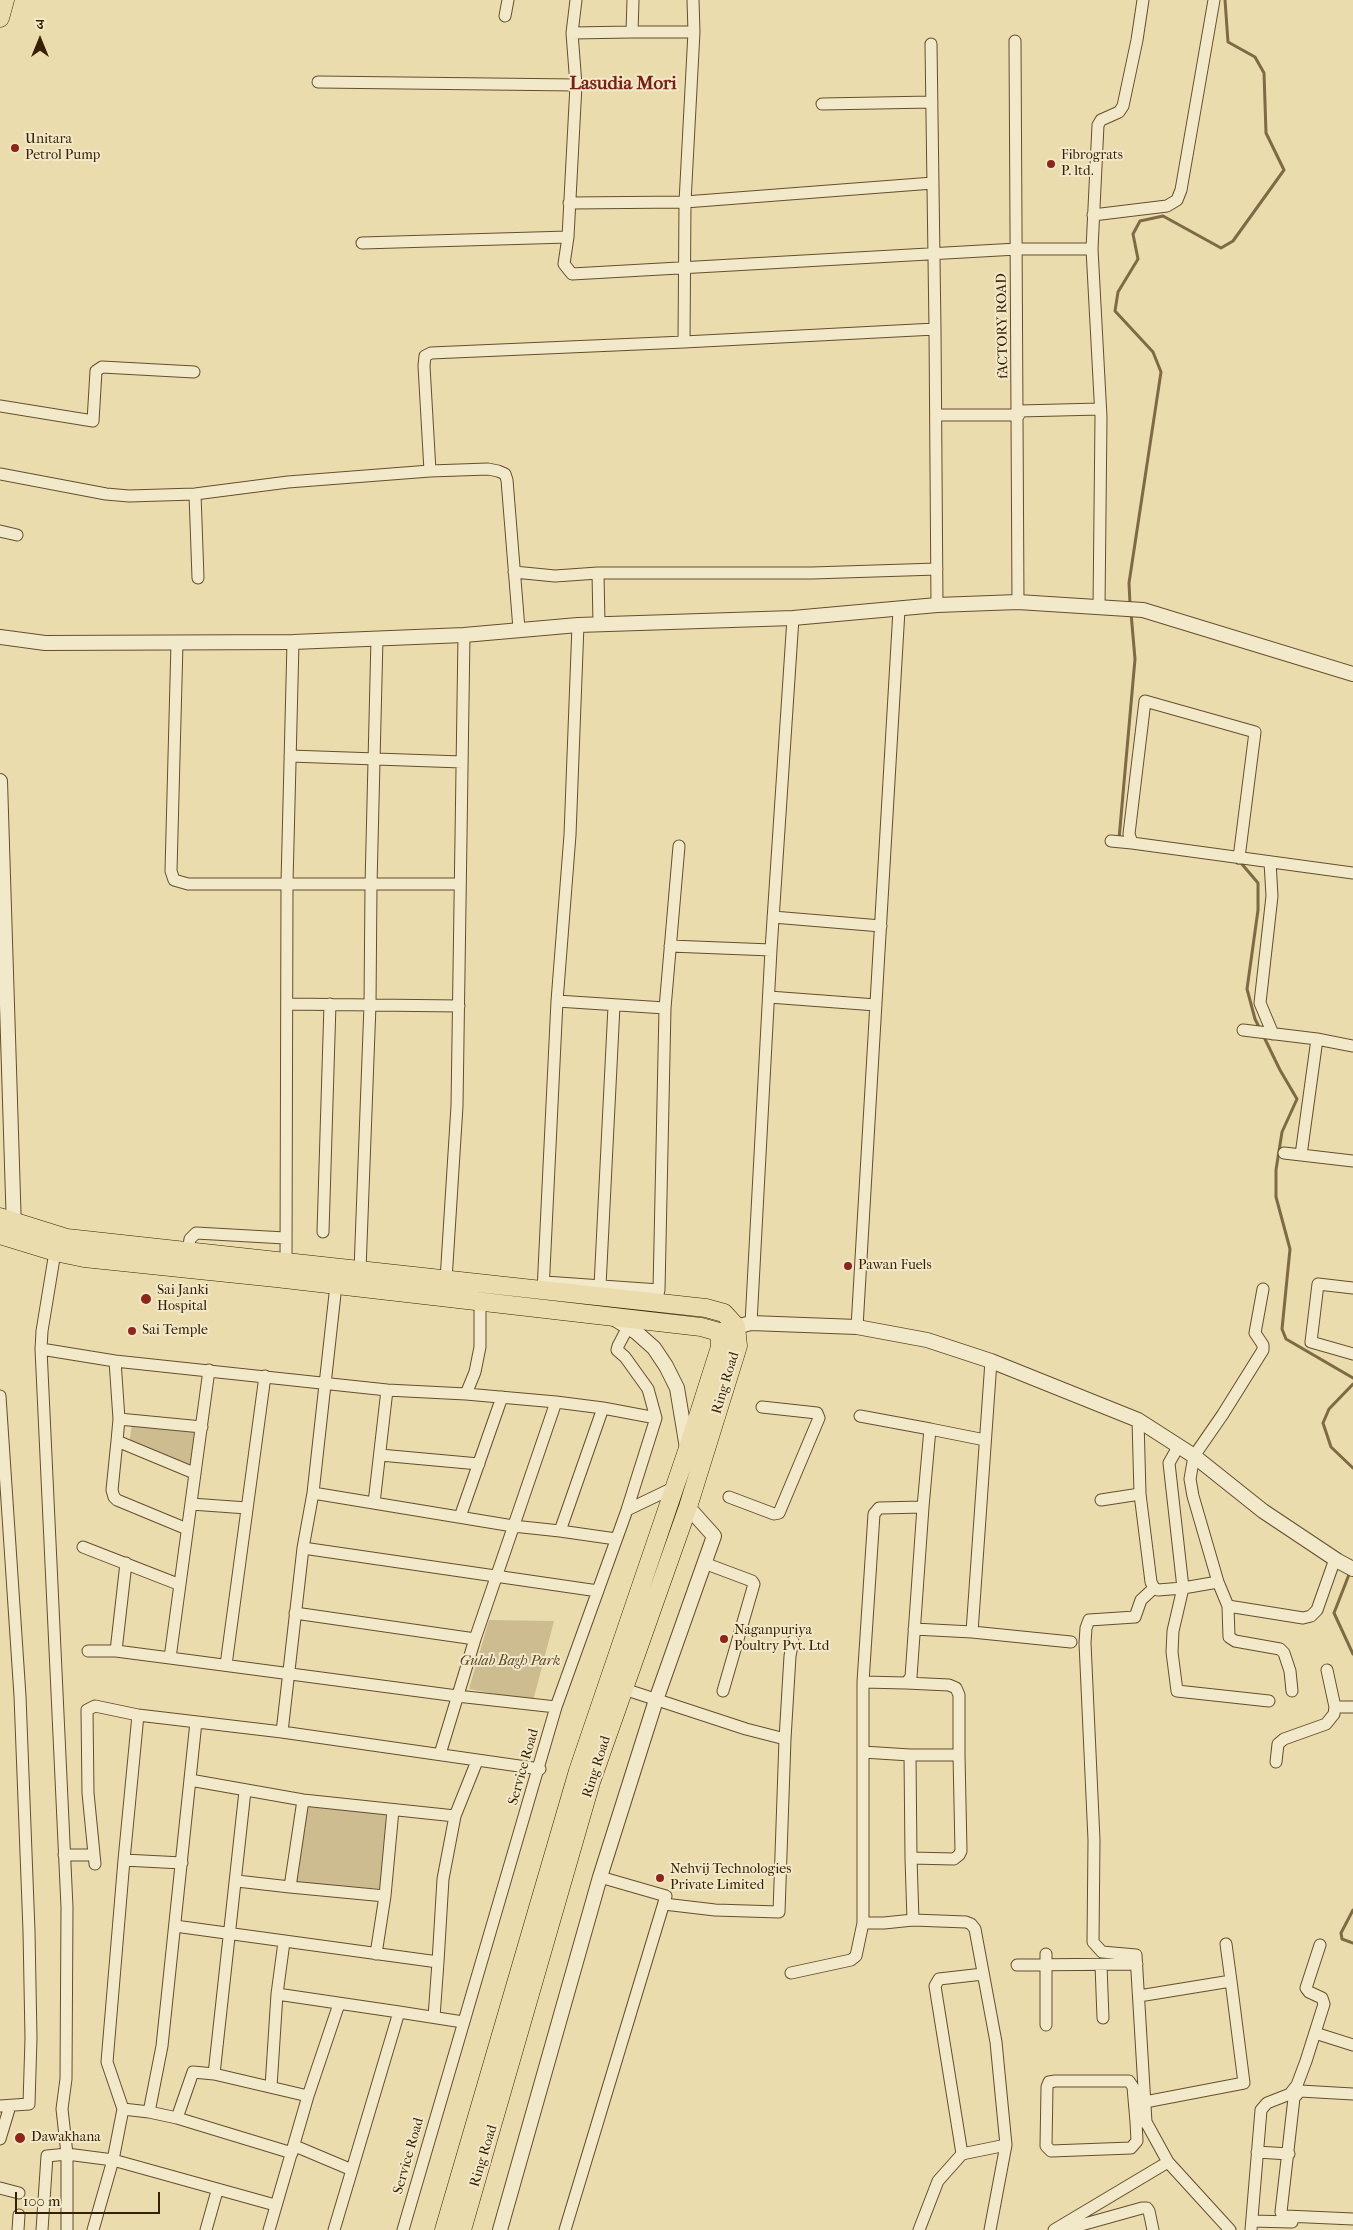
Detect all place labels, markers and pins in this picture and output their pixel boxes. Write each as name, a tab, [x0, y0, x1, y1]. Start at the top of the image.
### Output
place label: Unitara Petrol Pump	[25, 132, 100, 164]
marker: Unitara Petrol Pump	[9, 142, 21, 154]
place label: Fibrograts P. ltd.	[1061, 148, 1123, 180]
marker: Fibrograts P. ltd.	[1045, 158, 1057, 170]
place label: Pawan Fuels	[858, 1258, 932, 1274]
marker: Pawan Fuels	[842, 1260, 854, 1272]
place label: Sai Janki Hospital	[157, 1283, 209, 1315]
marker: Sai Janki Hospital	[139, 1292, 153, 1306]
place label: Sai Temple	[142, 1323, 208, 1339]
marker: Sai Temple	[126, 1325, 138, 1337]
place label: Naganpuriya Poultry Pvt. Ltd	[734, 1623, 829, 1655]
marker: Naganpuriya Poultry Pvt. Ltd	[718, 1633, 730, 1645]
place label: Nehvij Technologies Private Limited	[670, 1862, 791, 1894]
marker: Nehvij Technologies Private Limited	[654, 1872, 666, 1884]
place label: Dawakhana	[31, 2130, 101, 2146]
marker: Dawakhana	[13, 2131, 27, 2145]

